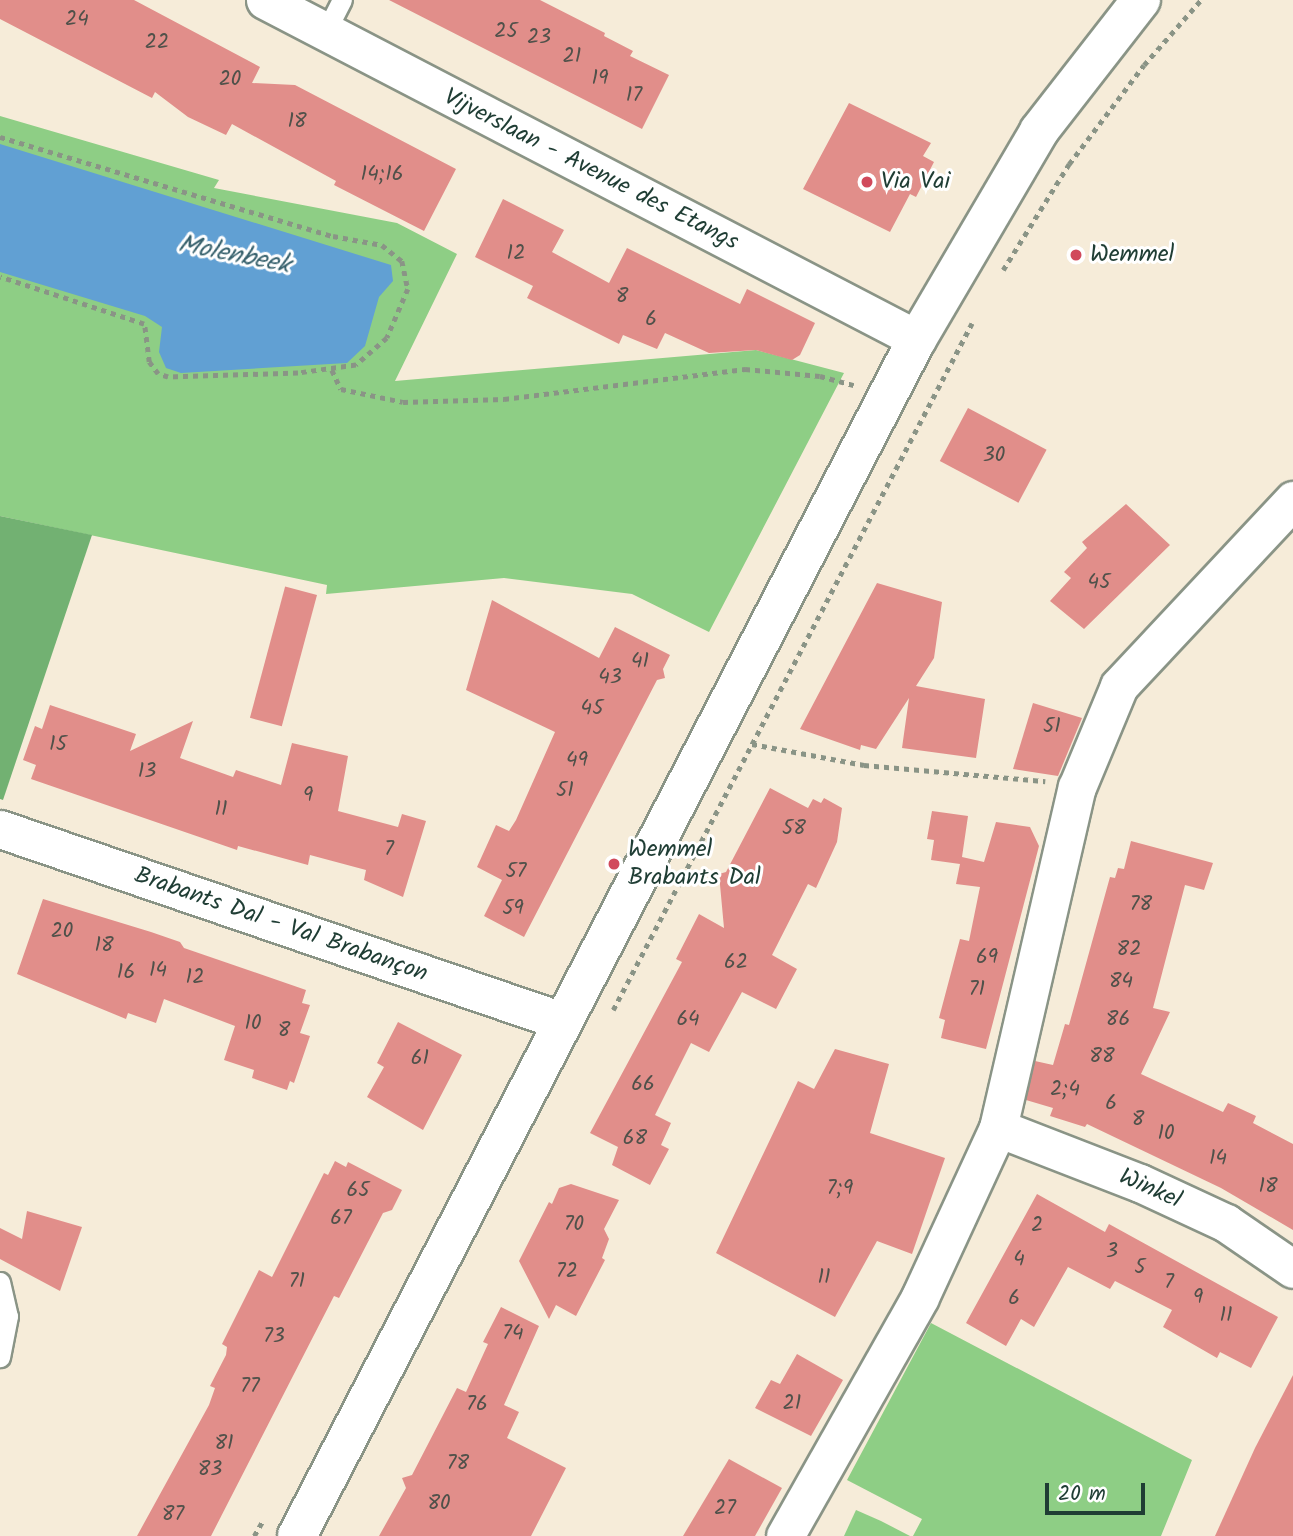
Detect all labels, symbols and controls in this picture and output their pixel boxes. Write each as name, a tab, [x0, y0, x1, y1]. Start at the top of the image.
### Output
house number: 24	[65, 7, 89, 33]
house number: 25	[494, 19, 518, 45]
house number: 23	[527, 25, 551, 51]
house number: 22	[145, 30, 169, 56]
house number: 21	[563, 44, 581, 70]
house number: 19	[592, 66, 608, 92]
house number: 20	[219, 67, 241, 93]
street label: Vijverslaan - Avenue des Etangs	[439, 83, 743, 257]
house number: 17	[626, 83, 642, 109]
house number: 18	[287, 109, 307, 135]
house number: 14;16	[361, 162, 403, 188]
place label: Via Vai	[881, 168, 950, 196]
marker: Via Vai	[859, 174, 875, 190]
water label: Molenbeek	[175, 230, 293, 282]
house number: 12	[507, 241, 525, 267]
place label: Wemmel	[1090, 241, 1174, 269]
marker: Wemmel	[1068, 247, 1084, 263]
house number: 8	[616, 284, 628, 310]
house number: 6	[645, 307, 657, 333]
house number: 30	[983, 443, 1005, 469]
house number: 45	[1088, 570, 1110, 596]
house number: 41	[631, 649, 649, 675]
house number: 43	[598, 665, 622, 691]
house number: 45	[581, 696, 603, 722]
house number: 51	[1043, 714, 1061, 740]
house number: 15	[49, 732, 67, 758]
house number: 49	[566, 748, 588, 774]
house number: 13	[138, 759, 156, 785]
house number: 51	[556, 778, 574, 804]
house number: 9	[303, 783, 313, 809]
house number: 11	[214, 797, 228, 823]
house number: 58	[782, 816, 806, 842]
place label: Wemmel Brabants Dal	[628, 836, 761, 892]
house number: 7	[384, 837, 394, 863]
marker: Wemmel Brabants Dal	[606, 856, 622, 872]
house number: 57	[506, 859, 526, 885]
street label: Brabants Dal - Val Brabançon	[131, 861, 431, 989]
house number: 78	[1130, 892, 1152, 918]
house number: 59	[502, 896, 524, 922]
house number: 20	[51, 919, 73, 945]
house number: 18	[94, 933, 114, 959]
house number: 82	[1117, 937, 1141, 963]
house number: 69	[976, 945, 998, 971]
house number: 62	[724, 950, 748, 976]
house number: 14	[149, 958, 167, 984]
house number: 16	[117, 960, 135, 986]
house number: 12	[186, 965, 204, 991]
house number: 84	[1109, 969, 1133, 995]
house number: 71	[969, 977, 985, 1003]
house number: 64	[676, 1007, 700, 1033]
house number: 86	[1106, 1007, 1130, 1033]
house number: 10	[244, 1011, 262, 1037]
house number: 8	[278, 1018, 290, 1044]
house number: 88	[1089, 1044, 1115, 1070]
house number: 61	[411, 1046, 429, 1072]
house number: 66	[631, 1072, 655, 1098]
house number: 2;4	[1050, 1077, 1080, 1103]
house number: 6	[1105, 1091, 1117, 1117]
house number: 8	[1132, 1107, 1144, 1133]
house number: 10	[1157, 1121, 1175, 1147]
house number: 68	[623, 1126, 647, 1152]
house number: 14	[1209, 1146, 1227, 1172]
street label: Winkel	[1114, 1163, 1186, 1215]
house number: 18	[1258, 1174, 1278, 1200]
house number: 7;9	[827, 1176, 853, 1202]
house number: 65	[347, 1178, 369, 1204]
house number: 67	[330, 1206, 352, 1232]
house number: 70	[564, 1212, 584, 1238]
house number: 2	[1031, 1213, 1043, 1239]
house number: 3	[1106, 1239, 1118, 1265]
house number: 4	[1013, 1247, 1025, 1273]
house number: 5	[1134, 1255, 1146, 1281]
house number: 72	[556, 1259, 578, 1285]
house number: 11	[817, 1265, 831, 1291]
house number: 71	[289, 1269, 305, 1295]
house number: 7	[1164, 1270, 1174, 1296]
house number: 9	[1193, 1285, 1203, 1311]
house number: 6	[1008, 1286, 1020, 1312]
house number: 11	[1219, 1303, 1233, 1329]
house number: 74	[502, 1321, 524, 1347]
house number: 73	[263, 1324, 285, 1350]
house number: 77	[240, 1374, 260, 1400]
house number: 21	[783, 1391, 801, 1417]
house number: 76	[466, 1392, 488, 1418]
house number: 81	[214, 1431, 234, 1457]
house number: 78	[447, 1451, 469, 1477]
house number: 83	[198, 1457, 222, 1483]
scale bar	[1048, 1470, 1148, 1514]
text: 20 m	[1058, 1478, 1106, 1511]
house number: 80	[427, 1491, 451, 1517]
house number: 27	[714, 1496, 736, 1522]
house number: 87	[162, 1502, 184, 1528]

